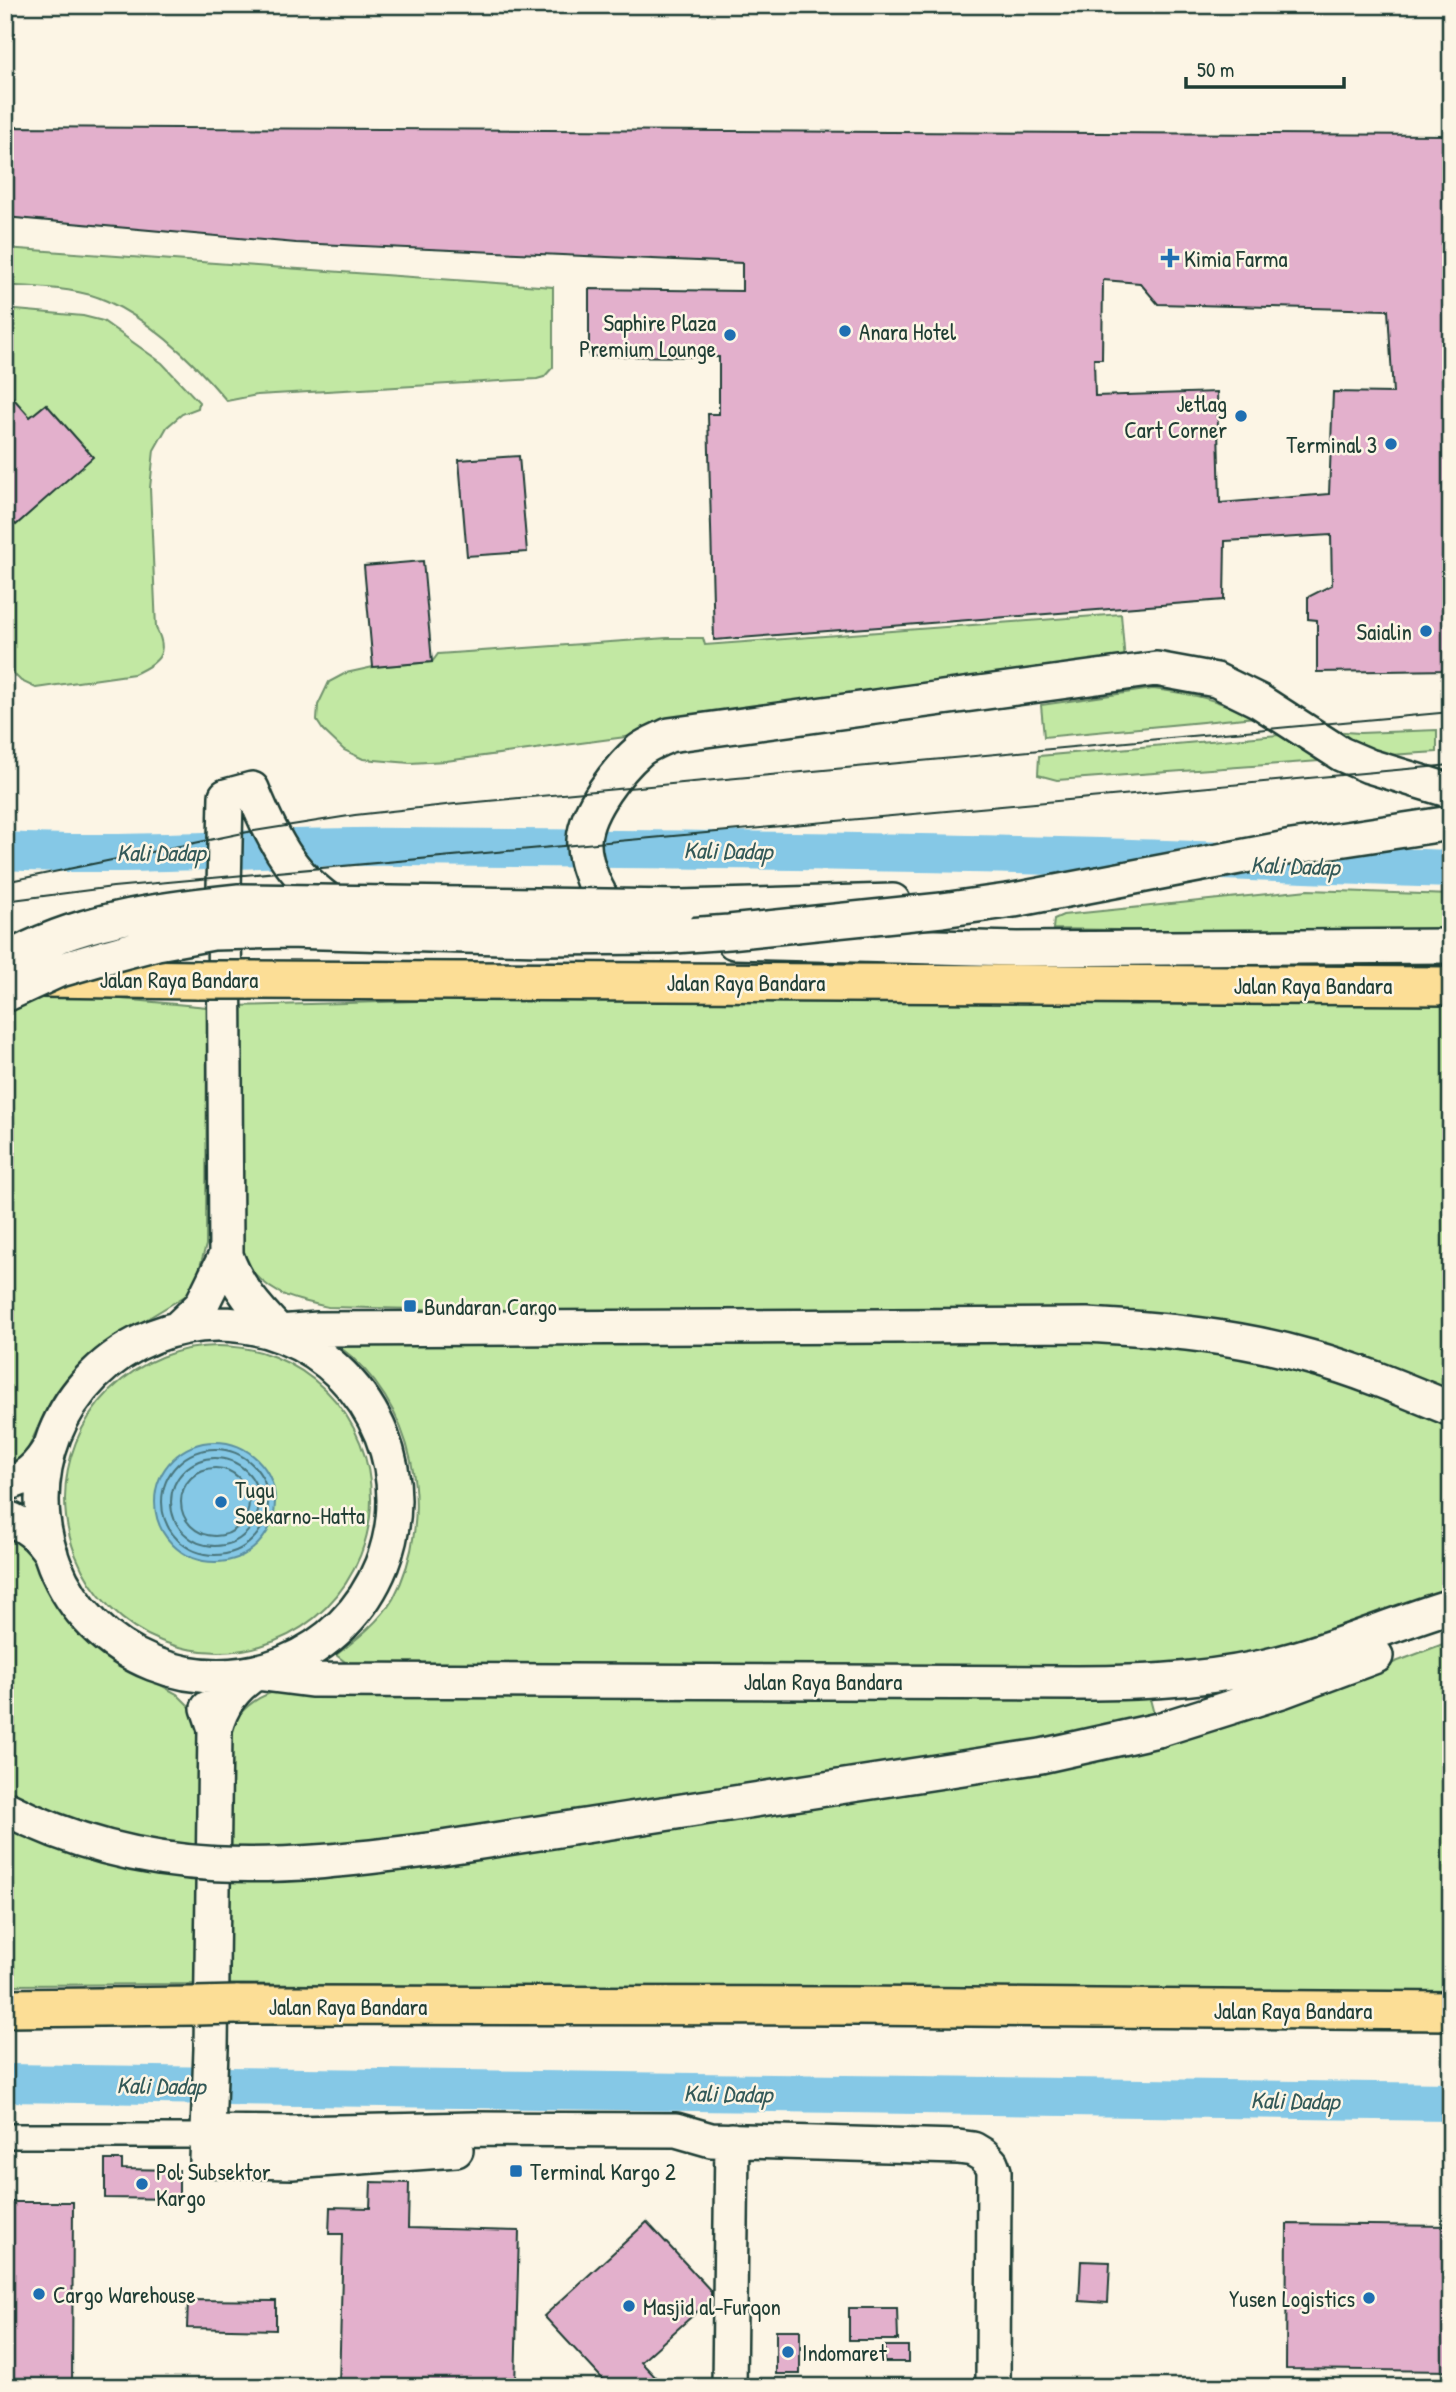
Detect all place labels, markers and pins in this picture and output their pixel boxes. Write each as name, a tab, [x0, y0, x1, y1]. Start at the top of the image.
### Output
place label: Kimia Farma	[1184, 243, 1287, 274]
marker: Kimia Farma	[1162, 250, 1178, 266]
place label: Saphire Plaza Premium Lounge	[579, 307, 716, 364]
place label: Anara Hotel	[859, 316, 957, 347]
marker: Anara Hotel	[837, 323, 853, 339]
marker: Saphire Plaza Premium Lounge	[722, 327, 738, 343]
place label: Jetlag Cart Corner	[1124, 388, 1227, 445]
marker: Jetlag Cart Corner	[1233, 408, 1249, 424]
place label: Terminal 3	[1286, 429, 1377, 460]
marker: Terminal 3	[1383, 436, 1399, 452]
place label: Saialin	[1357, 616, 1412, 647]
marker: Saialin	[1418, 623, 1434, 639]
place label: Bundaran Cargo	[424, 1291, 557, 1322]
marker: Bundaran Cargo	[402, 1298, 418, 1314]
place label: Tugu Soekarno-Hatta	[235, 1474, 365, 1531]
marker: Tugu Soekarno-Hatta	[213, 1494, 229, 1510]
place label: Pol Subsektor Kargo	[156, 2156, 271, 2213]
place label: Terminal Kargo 2	[530, 2156, 676, 2187]
marker: Terminal Kargo 2	[508, 2163, 524, 2179]
marker: Pol Subsektor Kargo	[134, 2176, 150, 2192]
place label: Cargo Warehouse	[53, 2279, 196, 2310]
place label: Yusen Logistics	[1229, 2283, 1355, 2314]
marker: Cargo Warehouse	[31, 2286, 47, 2302]
marker: Yusen Logistics	[1361, 2290, 1377, 2306]
place label: Masjid al-Furqon	[643, 2291, 781, 2322]
marker: Masjid al-Furqon	[621, 2298, 637, 2314]
place label: Indomaret	[802, 2337, 888, 2368]
marker: Indomaret	[780, 2344, 796, 2360]

